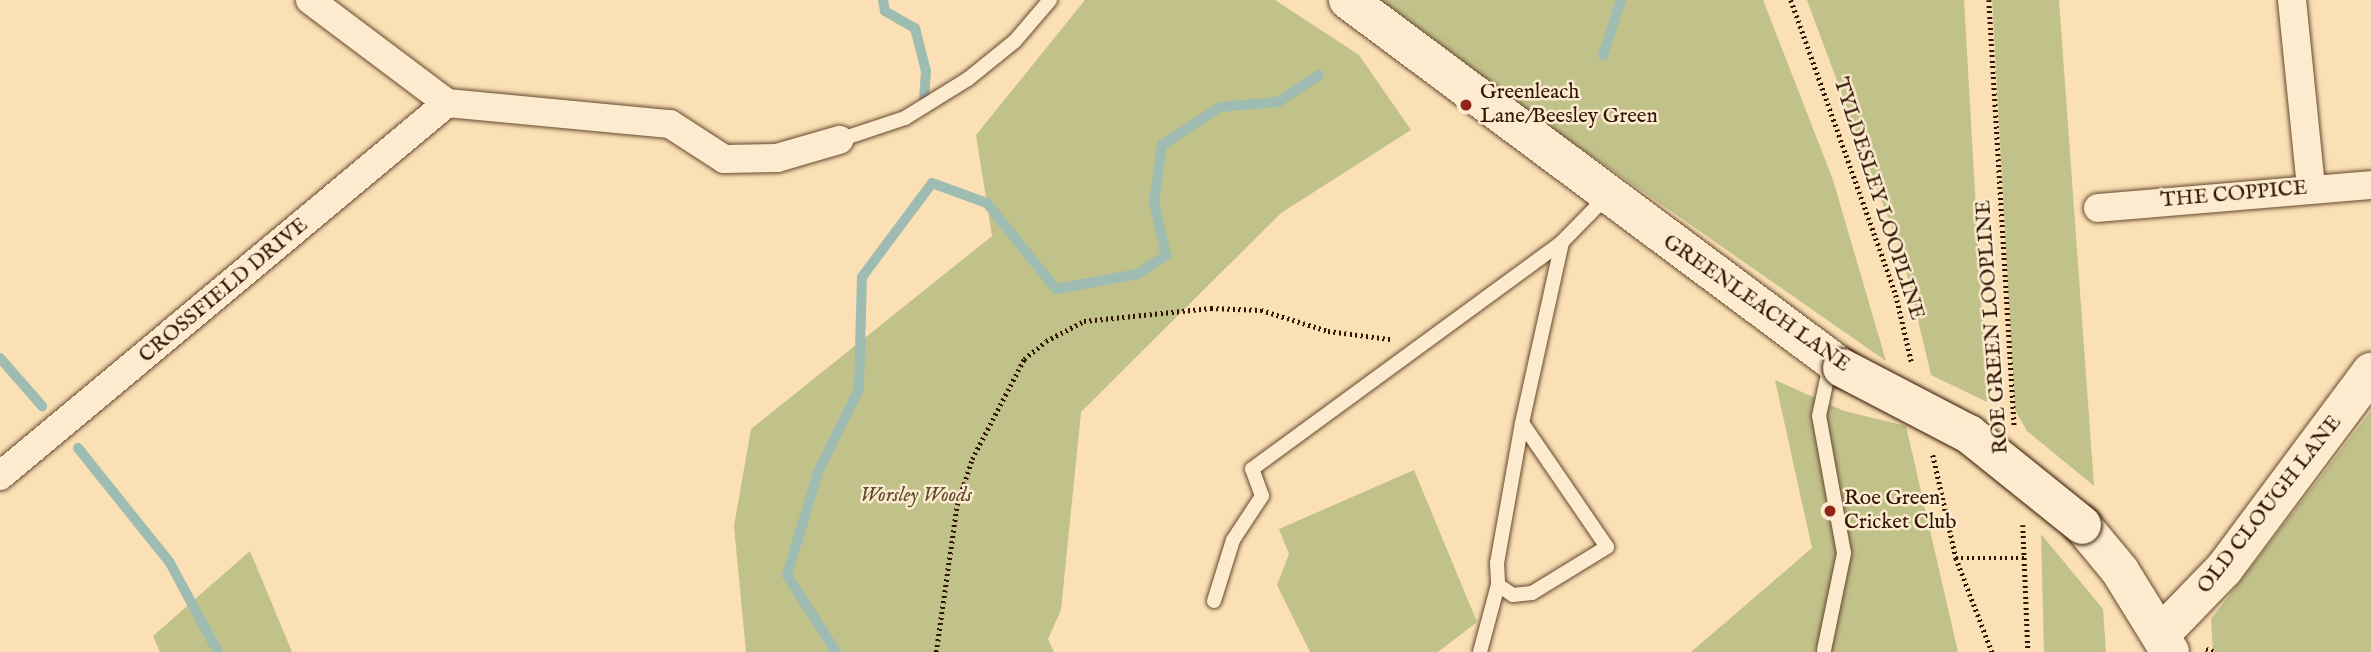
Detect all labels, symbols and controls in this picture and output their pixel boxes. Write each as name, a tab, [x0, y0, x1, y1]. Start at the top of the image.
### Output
street label: TYLDESLEY LOOPLINE	[1827, 75, 1929, 323]
place label: Greenleach Lane/Beesley Green	[1480, 80, 1658, 130]
marker: Greenleach Lane/Beesley Green	[1458, 97, 1474, 113]
street label: THE COPPICE	[2160, 176, 2308, 214]
street label: ROE GREEN LOOPLINE	[1972, 199, 2014, 455]
street label: CROSSFIELD DRIVE	[135, 213, 313, 369]
street label: GREENLEACH LANE	[1658, 230, 1854, 378]
street label: OLD CLOUGH LANE	[2193, 411, 2347, 599]
park label: Worsley Woods	[860, 483, 972, 509]
place label: Roe Green Cricket Club	[1844, 486, 1956, 536]
marker: Roe Green Cricket Club	[1822, 503, 1838, 519]

